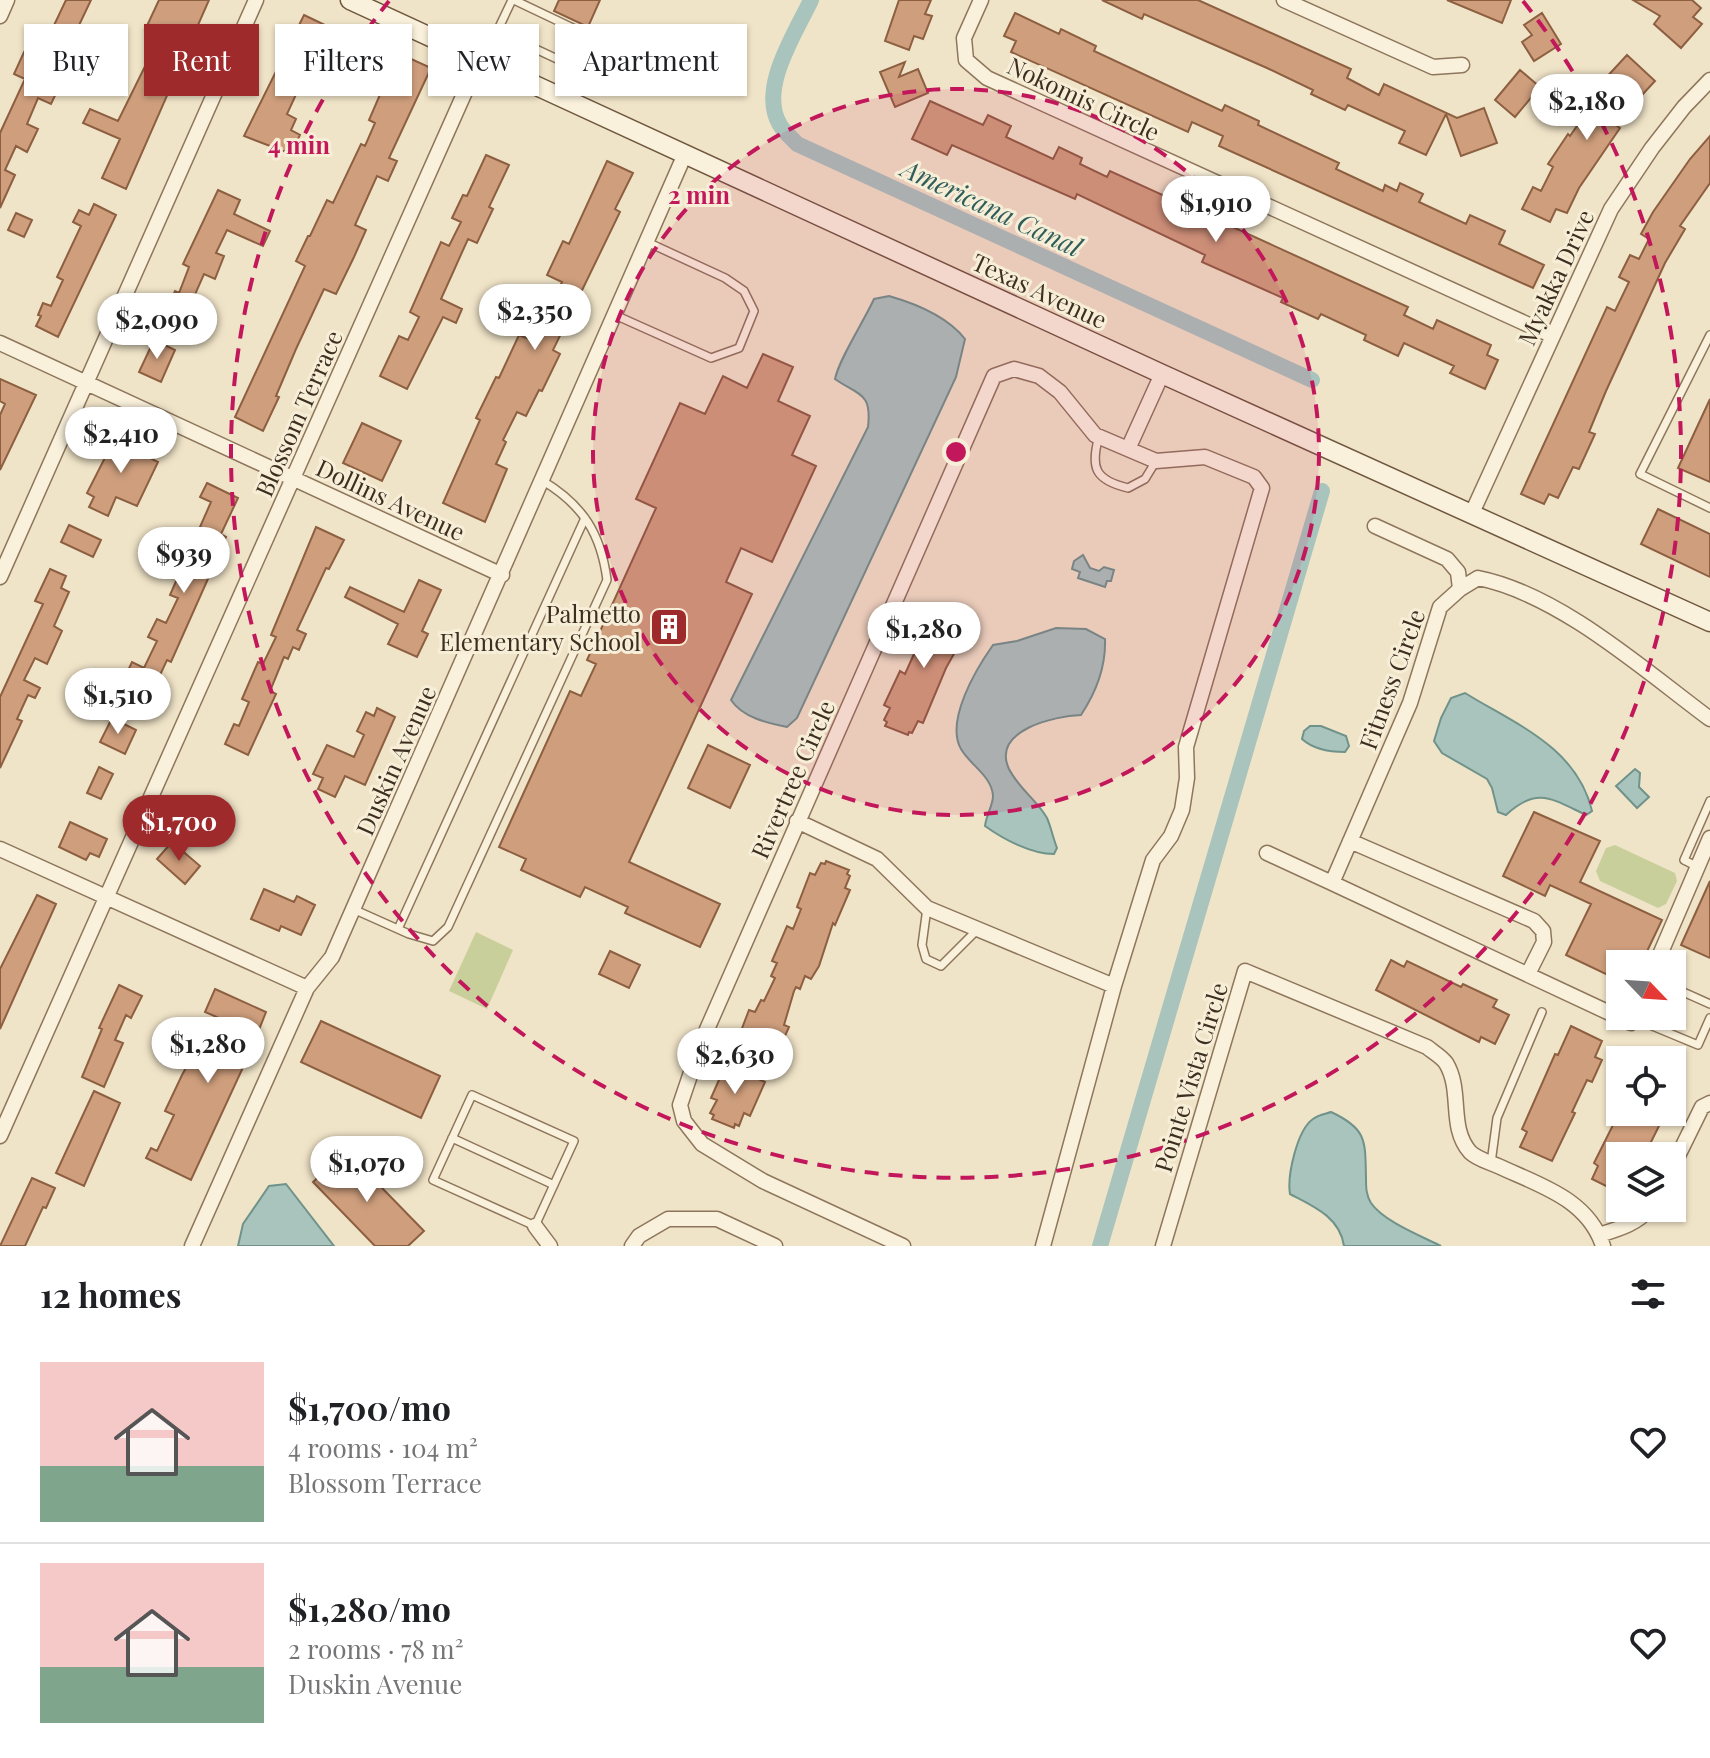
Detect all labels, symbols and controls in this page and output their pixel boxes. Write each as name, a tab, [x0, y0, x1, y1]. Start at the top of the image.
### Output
chip: Buy	[24, 24, 128, 96]
chip: Rent	[144, 24, 259, 96]
chip: Filters	[275, 24, 412, 96]
chip: New	[428, 24, 539, 96]
chip: Apartment	[555, 24, 747, 96]
street label: Nokomis Circle	[1003, 49, 1165, 147]
pin: $2,180	[1522, 74, 1652, 142]
text: $2,180	[1549, 82, 1625, 117]
text: 4 min	[268, 128, 330, 160]
water label: Americana Canal	[894, 149, 1089, 265]
pin: $1,910	[1151, 176, 1281, 244]
text: 2 min	[668, 178, 730, 210]
text: $1,910	[1180, 184, 1252, 219]
street label: Myakka Drive	[1510, 204, 1600, 350]
street label: Texas Avenue	[967, 245, 1113, 335]
pin: $2,350	[470, 284, 600, 352]
text: $2,350	[497, 292, 573, 327]
pin: $2,090	[92, 293, 222, 361]
text: $2,090	[115, 301, 199, 336]
street label: Blossom Terrace	[247, 325, 349, 501]
pin: $2,410	[56, 407, 186, 475]
text: $2,410	[83, 415, 159, 450]
centre of rings	[942, 438, 970, 466]
street label: Dollins Avenue	[312, 451, 470, 547]
pin: $939	[137, 527, 231, 595]
text: $939	[156, 535, 212, 570]
place label: Palmetto Elementary School	[440, 597, 641, 657]
pin: $1,280	[859, 602, 989, 670]
street label: Fitness Circle	[1351, 604, 1431, 754]
building icon: Palmetto Elementary School	[648, 606, 690, 648]
text: $1,280	[886, 610, 962, 645]
pin: $1,510	[53, 668, 183, 736]
text: $1,510	[83, 676, 153, 711]
street label: Duskin Avenue	[348, 680, 442, 840]
street label: Rivertree Circle	[743, 695, 841, 863]
pin: $1,700	[114, 795, 244, 863]
text: $1,700	[141, 803, 217, 838]
north arrow	[1606, 950, 1686, 1030]
map controls	[1606, 950, 1686, 1222]
street label: Pointe Vista Circle	[1146, 978, 1234, 1176]
pin: $1,280	[143, 1017, 273, 1085]
text: $1,280	[170, 1025, 246, 1060]
pin: $2,630	[670, 1028, 800, 1096]
text: $2,630	[695, 1036, 775, 1071]
button: locate	[1606, 1046, 1686, 1126]
pin: $1,070	[302, 1136, 432, 1204]
button: layers	[1606, 1142, 1686, 1222]
text: $1,070	[328, 1144, 406, 1179]
text: 12 homes	[40, 1271, 181, 1317]
icon: filters	[1626, 1272, 1670, 1316]
text: $1,700/mo	[288, 1384, 451, 1430]
icon: home	[104, 1394, 200, 1490]
icon: heart	[1626, 1420, 1670, 1464]
text: 4 rooms · 104 m²	[288, 1430, 478, 1465]
text: Blossom Terrace	[288, 1465, 482, 1500]
text: $1,280/mo	[288, 1585, 451, 1631]
icon: home	[104, 1595, 200, 1691]
icon: heart	[1626, 1621, 1670, 1665]
text: 2 rooms · 78 m²	[288, 1631, 463, 1666]
text: Duskin Avenue	[288, 1666, 462, 1701]

